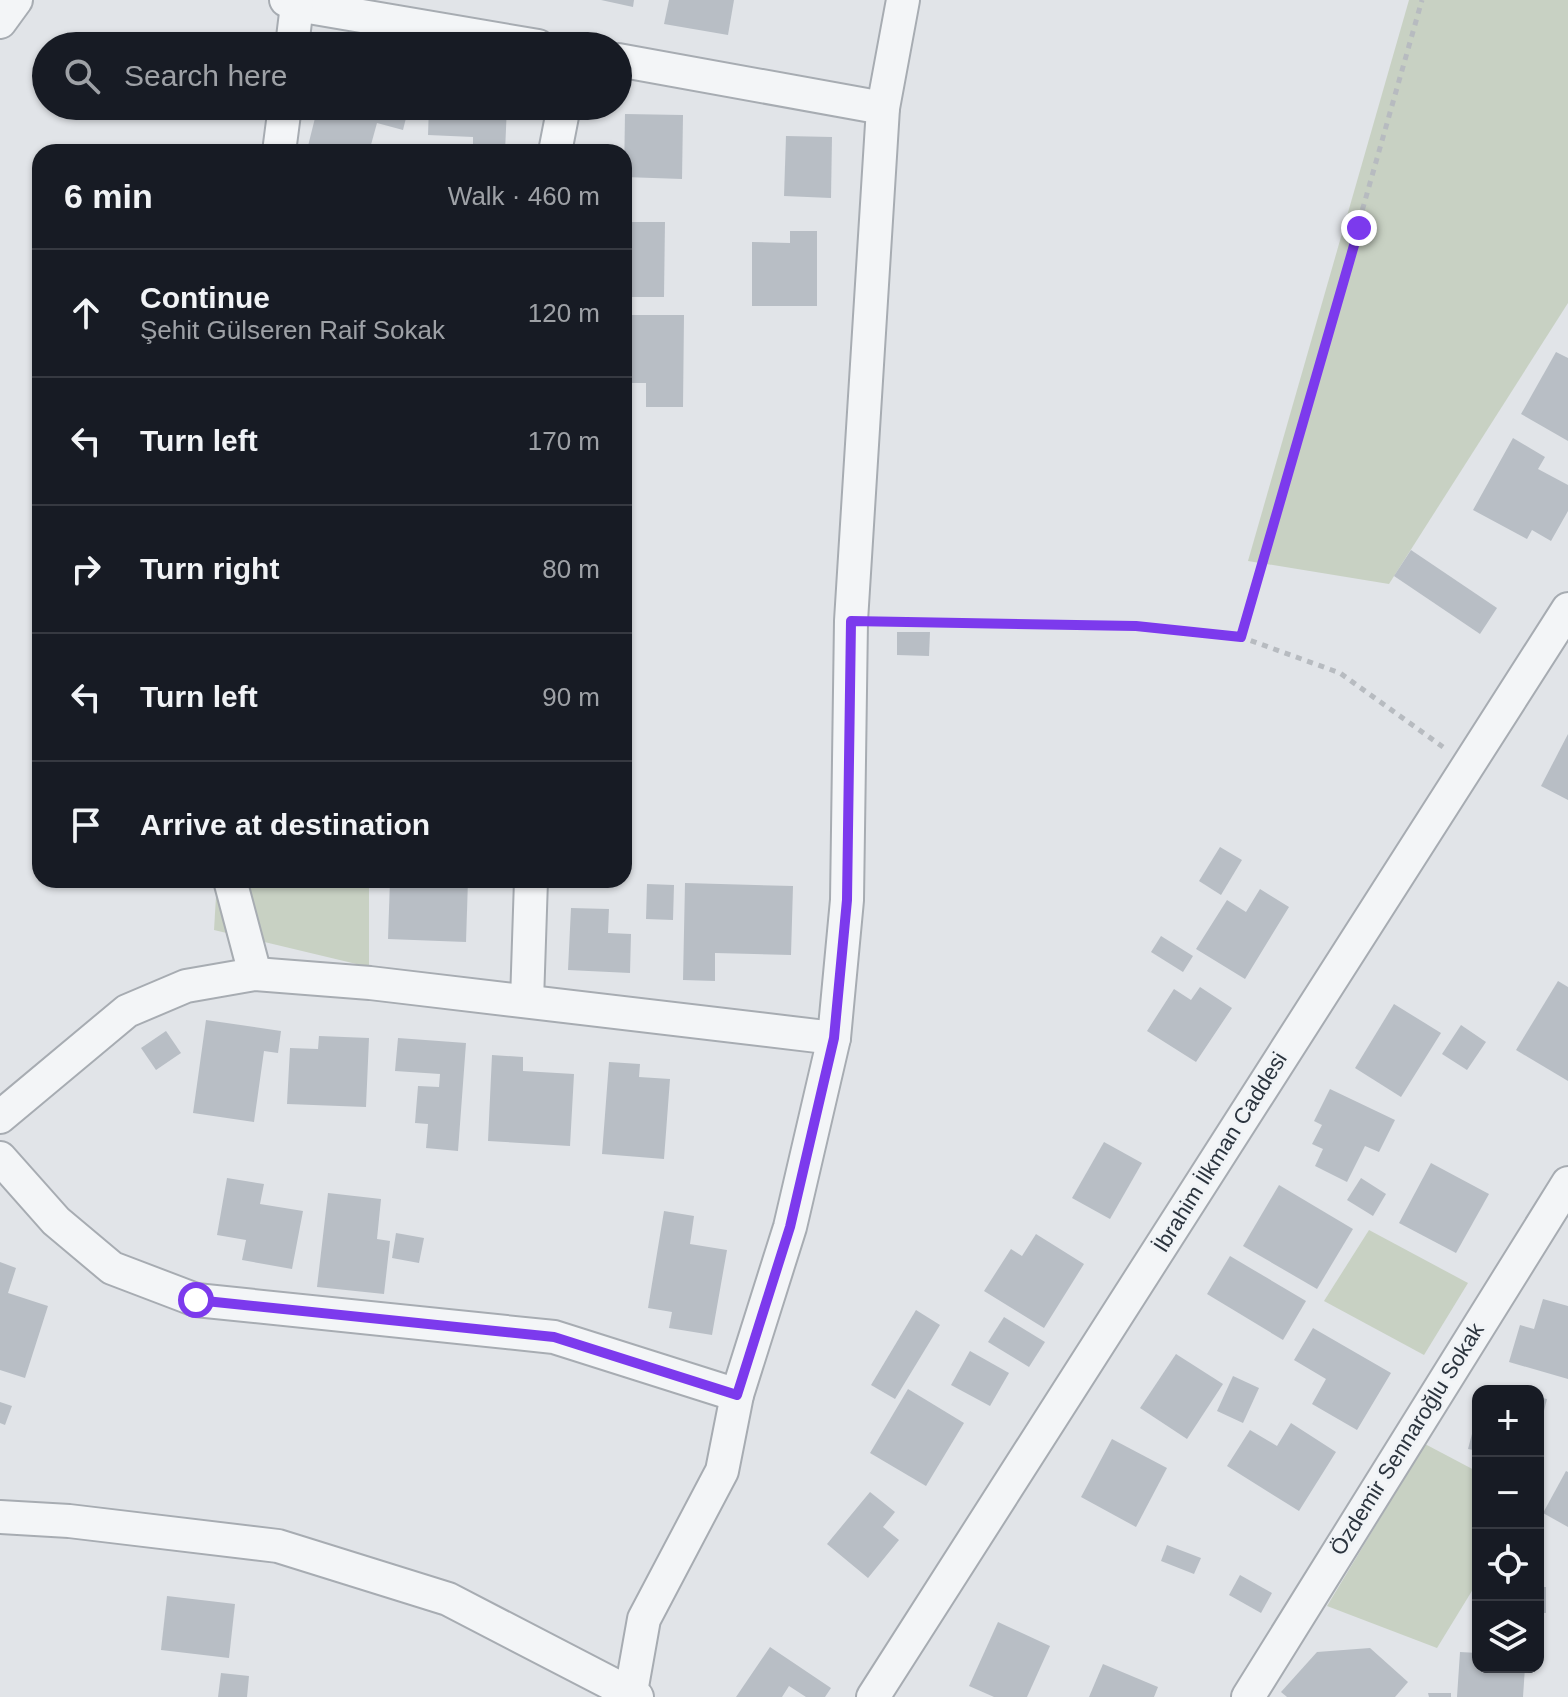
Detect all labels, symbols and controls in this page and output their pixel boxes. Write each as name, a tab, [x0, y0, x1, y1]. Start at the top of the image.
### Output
search box	[32, 32, 632, 120]
icon: search	[60, 54, 104, 98]
text: Search here	[124, 59, 287, 92]
text: 6 min	[64, 177, 153, 215]
text: Walk · 460 m	[448, 181, 600, 211]
route end	[1341, 210, 1377, 246]
text: Continue	[140, 281, 270, 314]
icon: ahead	[64, 291, 108, 335]
text: 120 m	[528, 298, 600, 328]
text: Şehit Gülseren Raif Sokak	[140, 315, 445, 345]
icon: left	[64, 419, 108, 463]
text: Turn left	[140, 424, 258, 457]
text: 170 m	[528, 426, 600, 456]
icon: right	[64, 547, 108, 591]
text: Turn right	[140, 552, 279, 585]
text: 80 m	[542, 554, 600, 584]
icon: left	[64, 675, 108, 719]
text: Turn left	[140, 680, 258, 713]
text: 90 m	[542, 682, 600, 712]
icon: arrive	[64, 803, 108, 847]
text: Arrive at destination	[140, 808, 430, 841]
street label: İbrahim İlkman Caddesi	[1148, 1047, 1292, 1257]
route start	[178, 1282, 214, 1318]
street label: Özdemir Sennaroğlu Sokak	[1325, 1317, 1489, 1560]
map controls	[1472, 1385, 1544, 1673]
button: +	[1472, 1385, 1544, 1457]
button: −	[1472, 1457, 1544, 1529]
button: locate	[1472, 1529, 1544, 1601]
button: layers	[1472, 1601, 1544, 1673]

